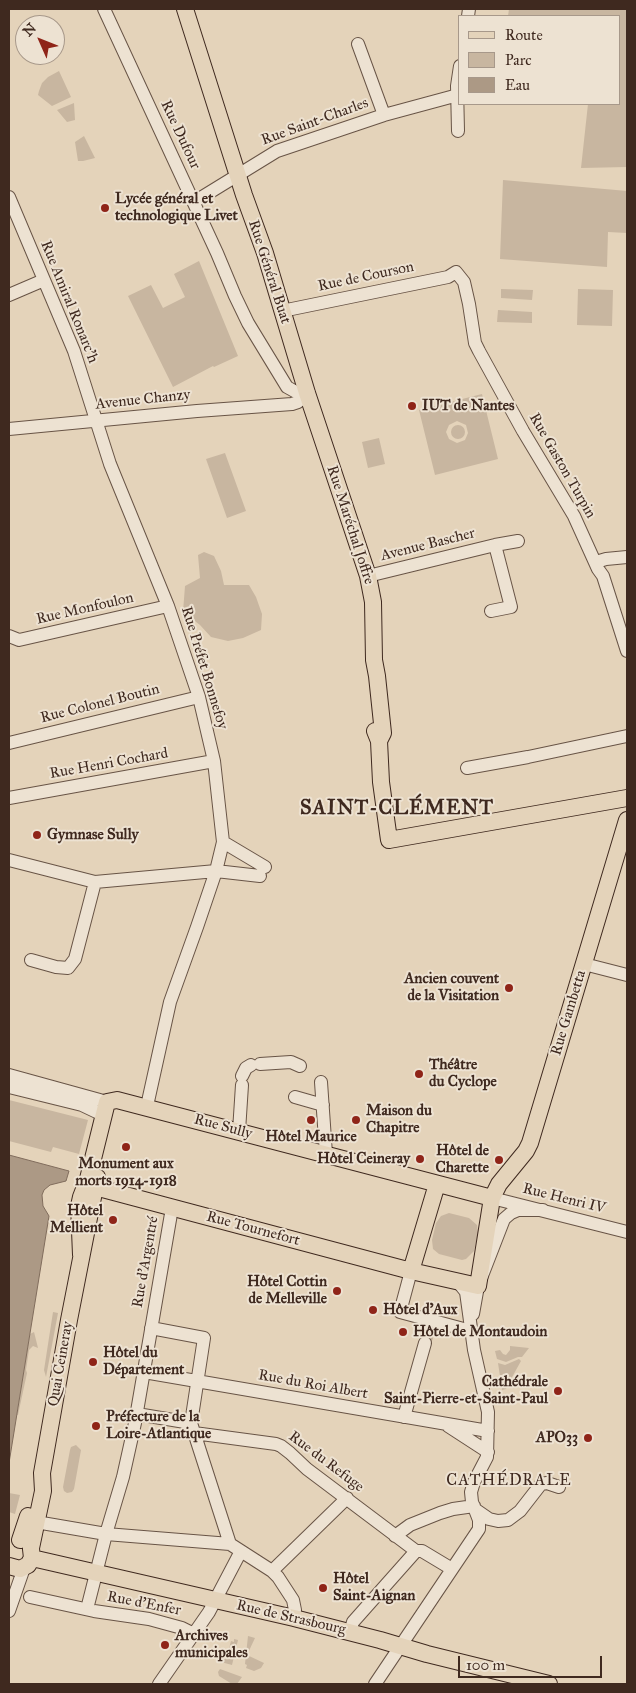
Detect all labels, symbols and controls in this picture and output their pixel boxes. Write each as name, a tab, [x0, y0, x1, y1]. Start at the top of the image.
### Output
north arrow	[15, 15, 65, 65]
legend	[458, 15, 621, 105]
text: N	[19, 20, 40, 40]
text: Route	[505, 26, 543, 44]
text: Parc	[505, 51, 532, 69]
text: Eau	[505, 76, 530, 94]
street label: Rue Saint-Charles	[259, 94, 371, 150]
street label: Rue Dufour	[156, 98, 204, 172]
place label: Lycée général et technologique Livet	[115, 190, 238, 225]
marker: Lycée général et technologique Livet	[99, 202, 111, 214]
street label: Rue Général Buat	[244, 218, 294, 326]
street label: Rue Amiral Ronarc'h	[36, 238, 102, 366]
street label: Rue de Courson	[316, 258, 416, 296]
street label: Avenue Chanzy	[95, 386, 191, 414]
place label: IUT de Nantes	[422, 397, 515, 415]
marker: IUT de Nantes	[406, 400, 418, 412]
street label: Rue Gaston Turpin	[525, 410, 599, 522]
street label: Rue Maréchal Joffre	[322, 463, 378, 587]
street label: Avenue Bascher	[379, 525, 477, 565]
street label: Rue Monfoulon	[35, 589, 135, 629]
street label: Rue Préfet Bonnefoy	[177, 604, 231, 732]
street label: Rue Colonel Boutin	[39, 680, 161, 728]
street label: Rue Henri Cochard	[48, 745, 170, 783]
district label: SAINT-CLÉMENT	[298, 797, 496, 821]
place label: Gymnase Sully	[47, 826, 139, 844]
marker: Gymnase Sully	[31, 829, 43, 841]
street label: Rue Gambetta	[547, 968, 591, 1058]
place label: Ancien couvent de la Visitation	[404, 970, 499, 1005]
marker: Ancien couvent de la Visitation	[503, 982, 515, 994]
place label: Théâtre du Cyclope	[429, 1056, 497, 1091]
marker: Théâtre du Cyclope	[413, 1068, 425, 1080]
place label: Maison du Chapitre	[366, 1102, 432, 1137]
street label: Rue Sully	[192, 1111, 254, 1143]
marker: Hôtel Maurice	[305, 1114, 317, 1126]
marker: Maison du Chapitre	[350, 1114, 362, 1126]
place label: Hôtel Maurice	[265, 1128, 357, 1146]
marker: Monument aux morts 1914-1918	[120, 1141, 132, 1153]
place label: Hôtel de Charette	[435, 1142, 489, 1177]
place label: Hôtel Ceineray	[317, 1150, 410, 1168]
marker: Hôtel Ceineray	[414, 1153, 426, 1165]
marker: Hôtel de Charette	[493, 1154, 505, 1166]
place label: Monument aux morts 1914-1918	[75, 1155, 177, 1190]
street label: Rue Henri IV	[521, 1180, 607, 1218]
place label: Hôtel Mellient	[50, 1202, 103, 1237]
street label: Rue Tournefort	[204, 1208, 302, 1250]
marker: Hôtel Mellient	[107, 1214, 119, 1226]
street label: Rue d'Argentré	[129, 1215, 163, 1309]
place label: Hôtel Cottin de Melleville	[247, 1273, 327, 1308]
marker: Hôtel Cottin de Melleville	[331, 1285, 343, 1297]
place label: Hôtel d'Aux	[383, 1301, 458, 1319]
marker: Hôtel d'Aux	[367, 1304, 379, 1316]
street label: Quai Ceineray	[45, 1320, 77, 1408]
place label: Hôtel de Montaudoin	[413, 1323, 547, 1341]
marker: Hôtel de Montaudoin	[397, 1326, 409, 1338]
place label: Hôtel du Département	[103, 1344, 184, 1379]
marker: Hôtel du Département	[87, 1356, 99, 1368]
street label: Rue du Roi Albert	[257, 1367, 369, 1403]
place label: Cathédrale Saint-Pierre-et-Saint-Paul	[384, 1373, 548, 1408]
marker: Cathédrale Saint-Pierre-et-Saint-Paul	[552, 1385, 564, 1397]
place label: Préfecture de la Loire-Atlantique	[106, 1408, 211, 1443]
marker: Préfecture de la Loire-Atlantique	[90, 1420, 102, 1432]
street label: Rue du Refuge	[285, 1428, 367, 1496]
place label: APO33	[536, 1429, 578, 1447]
marker: APO33	[582, 1432, 594, 1444]
district label: CATHÉDRALE	[445, 1471, 573, 1491]
place label: Hôtel Saint-Aignan	[333, 1570, 415, 1605]
marker: Hôtel Saint-Aignan	[317, 1582, 329, 1594]
street label: Rue d'Enfer	[106, 1588, 182, 1620]
street label: Rue de Strasbourg	[234, 1597, 348, 1639]
place label: Archives municipales	[175, 1627, 248, 1662]
marker: Archives municipales	[159, 1639, 171, 1651]
scale bar	[461, 1646, 605, 1678]
text: 100 m	[466, 1656, 505, 1674]

